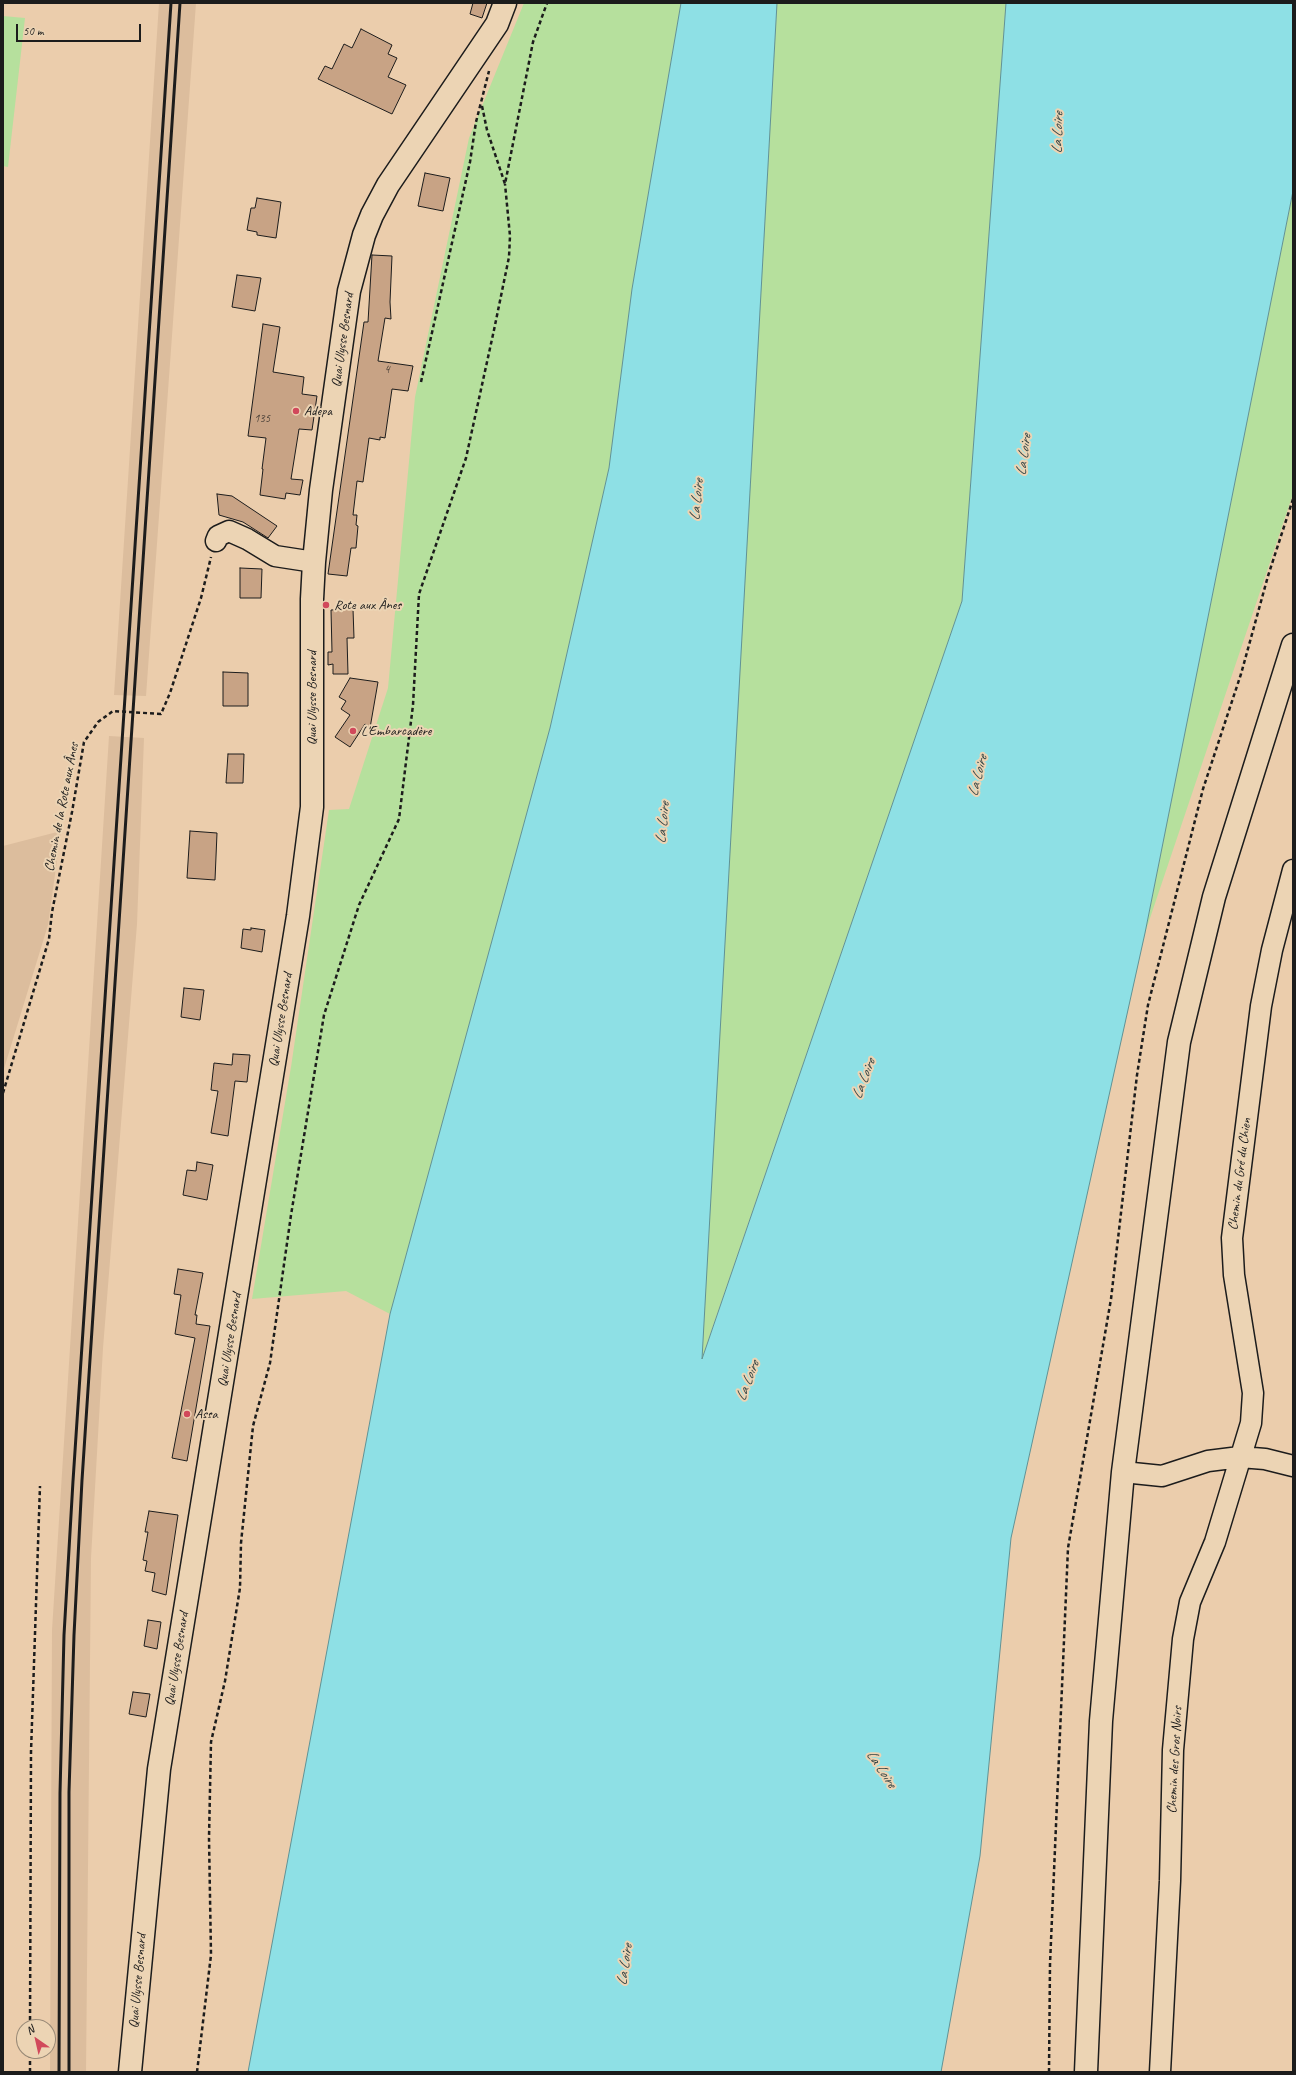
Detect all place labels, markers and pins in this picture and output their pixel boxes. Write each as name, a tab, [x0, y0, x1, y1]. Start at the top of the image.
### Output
place label: Adepa	[304, 403, 332, 419]
marker: Adepa	[291, 406, 301, 416]
place label: Rote aux Ânes	[334, 597, 401, 613]
marker: Rote aux Ânes	[321, 600, 331, 610]
place label: L'Embarcadère	[361, 723, 431, 739]
marker: L'Embarcadère	[348, 726, 358, 736]
place label: Assa	[195, 1406, 218, 1422]
marker: Assa	[182, 1409, 192, 1419]

